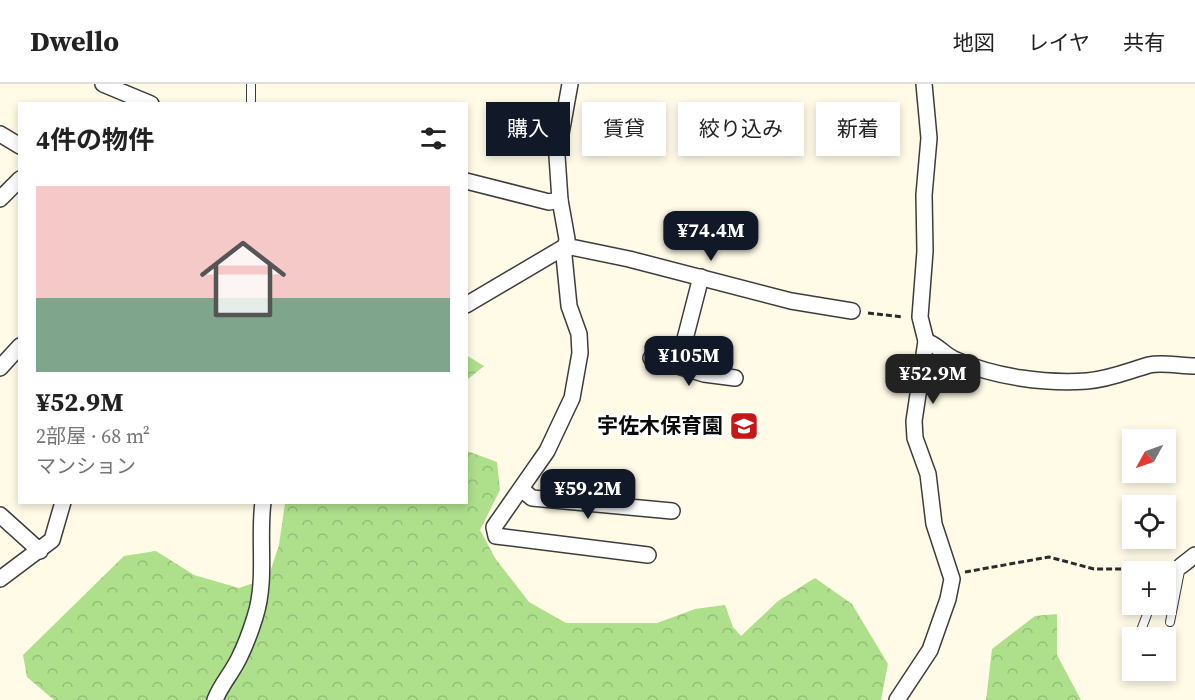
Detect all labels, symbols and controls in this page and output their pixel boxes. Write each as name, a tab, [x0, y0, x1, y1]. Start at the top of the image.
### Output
text: Dwello	[30, 22, 119, 60]
text: 地図	[953, 28, 995, 57]
text: レイヤ	[1028, 28, 1090, 57]
text: 共有	[1123, 28, 1165, 57]
chip: 購入	[486, 102, 570, 156]
chip: 賃貸	[582, 102, 666, 156]
chip: 絞り込み	[678, 102, 804, 156]
chip: 新着	[816, 102, 900, 156]
text: 4件の物件	[36, 122, 154, 158]
icon: filters	[417, 122, 450, 155]
pin: ¥74.4M	[662, 211, 760, 262]
text: ¥74.4M	[677, 216, 745, 244]
icon: home	[189, 225, 297, 333]
pin: ¥105M	[647, 336, 731, 387]
text: ¥105M	[658, 341, 720, 369]
pin: ¥52.9M	[884, 354, 982, 405]
text: ¥52.9M	[899, 359, 967, 387]
text: ¥52.9M	[36, 384, 123, 420]
school or university icon: 宇佐木保育園	[728, 410, 760, 442]
place label: 宇佐木保育園	[597, 411, 723, 440]
text: 2部屋 · 68 m²	[36, 422, 150, 450]
north arrow	[1122, 429, 1176, 483]
map controls	[1122, 429, 1176, 681]
text: マンション	[36, 452, 136, 480]
pin: ¥59.2M	[539, 469, 637, 520]
text: ¥59.2M	[554, 474, 622, 502]
button: locate	[1122, 495, 1176, 549]
button: +	[1122, 561, 1176, 615]
button: −	[1122, 627, 1176, 681]

